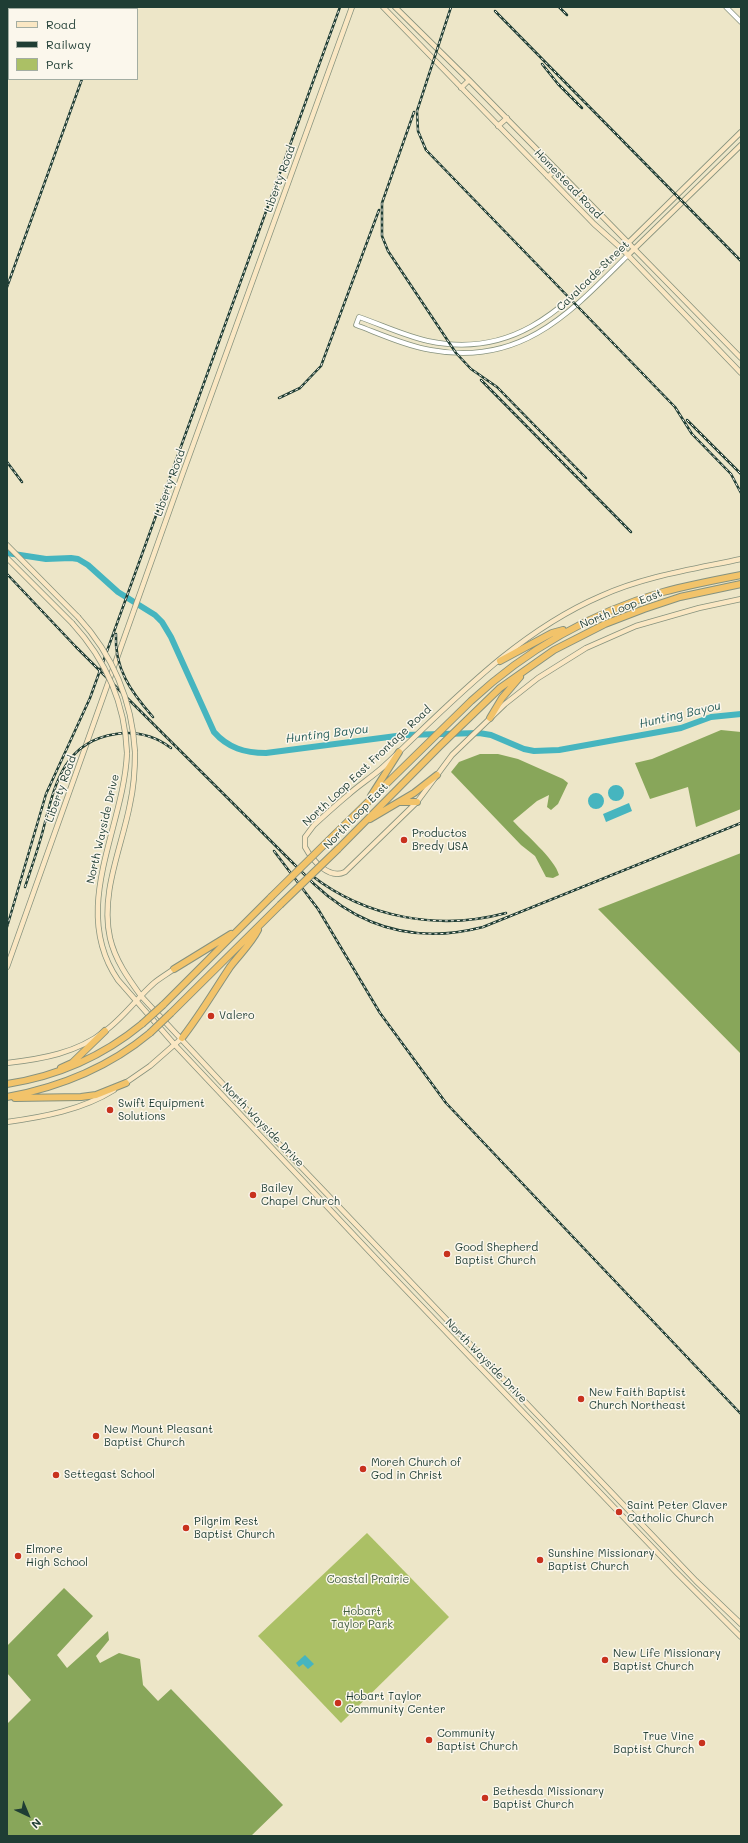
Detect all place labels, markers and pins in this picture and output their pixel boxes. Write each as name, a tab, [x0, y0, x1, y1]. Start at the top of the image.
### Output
place label: Productos Bredy USA	[412, 827, 469, 853]
marker: Productos Bredy USA	[399, 835, 409, 845]
place label: Valero	[219, 1009, 255, 1023]
marker: Valero	[206, 1011, 216, 1021]
place label: Swift Equipment Solutions	[118, 1097, 205, 1123]
marker: Swift Equipment Solutions	[105, 1105, 115, 1115]
place label: Bailey Chapel Church	[261, 1182, 340, 1208]
marker: Bailey Chapel Church	[248, 1190, 258, 1200]
place label: Good Shepherd Baptist Church	[455, 1241, 538, 1267]
marker: Good Shepherd Baptist Church	[442, 1249, 452, 1259]
place label: New Faith Baptist Church Northeast	[589, 1386, 686, 1412]
marker: New Faith Baptist Church Northeast	[576, 1394, 586, 1404]
place label: New Mount Pleasant Baptist Church	[104, 1423, 213, 1449]
marker: New Mount Pleasant Baptist Church	[91, 1431, 101, 1441]
place label: Moreh Church of God in Christ	[371, 1456, 461, 1482]
marker: Moreh Church of God in Christ	[358, 1464, 368, 1474]
place label: Settegast School	[64, 1468, 155, 1482]
marker: Settegast School	[51, 1470, 61, 1480]
place label: Saint Peter Claver Catholic Church	[627, 1499, 728, 1525]
marker: Saint Peter Claver Catholic Church	[614, 1507, 624, 1517]
place label: Pilgrim Rest Baptist Church	[194, 1515, 275, 1541]
marker: Pilgrim Rest Baptist Church	[181, 1523, 191, 1533]
place label: Elmore High School	[26, 1543, 88, 1569]
place label: Sunshine Missionary Baptist Church	[548, 1547, 655, 1573]
marker: Elmore High School	[13, 1551, 23, 1561]
marker: Sunshine Missionary Baptist Church	[535, 1555, 545, 1565]
place label: New Life Missionary Baptist Church	[613, 1647, 721, 1673]
marker: New Life Missionary Baptist Church	[600, 1655, 610, 1665]
place label: Hobart Taylor Community Center	[346, 1690, 445, 1716]
marker: Hobart Taylor Community Center	[333, 1698, 343, 1708]
place label: Community Baptist Church	[437, 1727, 518, 1753]
place label: True Vine Baptist Church	[613, 1730, 694, 1756]
marker: Community Baptist Church	[424, 1735, 434, 1745]
marker: True Vine Baptist Church	[697, 1738, 707, 1748]
place label: Bethesda Missionary Baptist Church	[493, 1785, 604, 1811]
marker: Bethesda Missionary Baptist Church	[480, 1793, 490, 1803]

